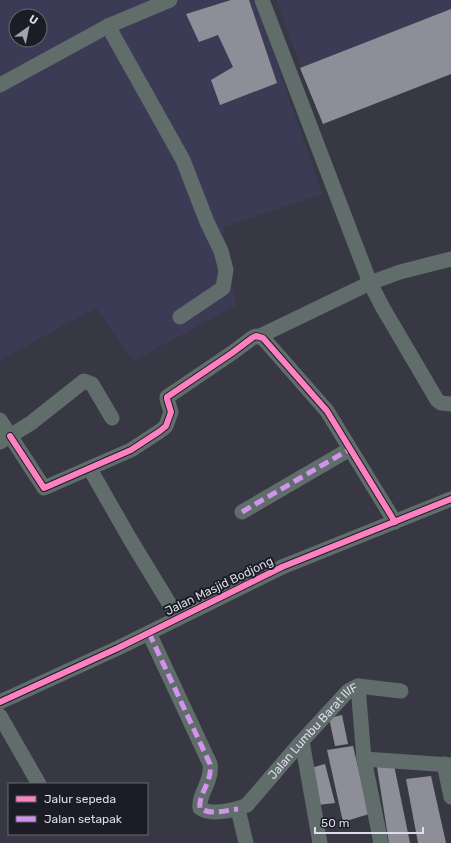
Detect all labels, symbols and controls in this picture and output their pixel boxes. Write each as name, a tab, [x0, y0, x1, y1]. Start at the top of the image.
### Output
north arrow	[8, 8, 48, 48]
text: U	[26, 12, 40, 28]
street label: Jalan Masjid Bodjong	[163, 554, 275, 618]
street label: Jalan Lumbu Barat IIIF	[265, 680, 360, 782]
legend	[8, 783, 148, 835]
text: Jalur sepeda	[44, 792, 116, 806]
scale bar	[315, 809, 423, 835]
text: Jalan setapak	[44, 812, 123, 826]
text: 50 m	[321, 816, 349, 830]

